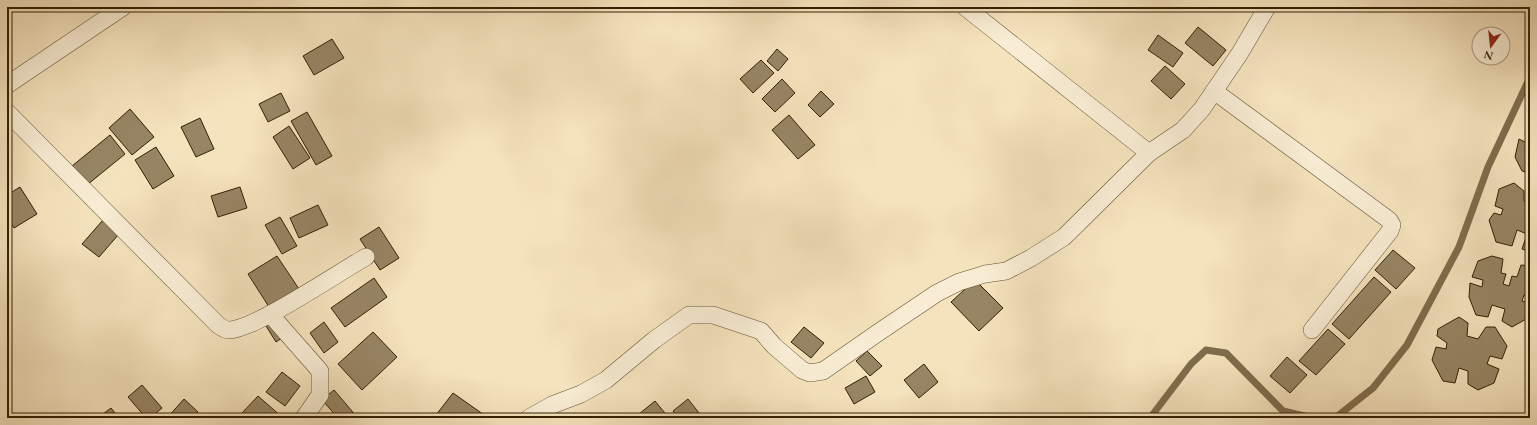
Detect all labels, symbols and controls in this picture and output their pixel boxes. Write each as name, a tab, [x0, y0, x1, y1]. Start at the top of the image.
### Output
north arrow	[1471, 26, 1511, 66]
text: N	[1482, 48, 1495, 64]

